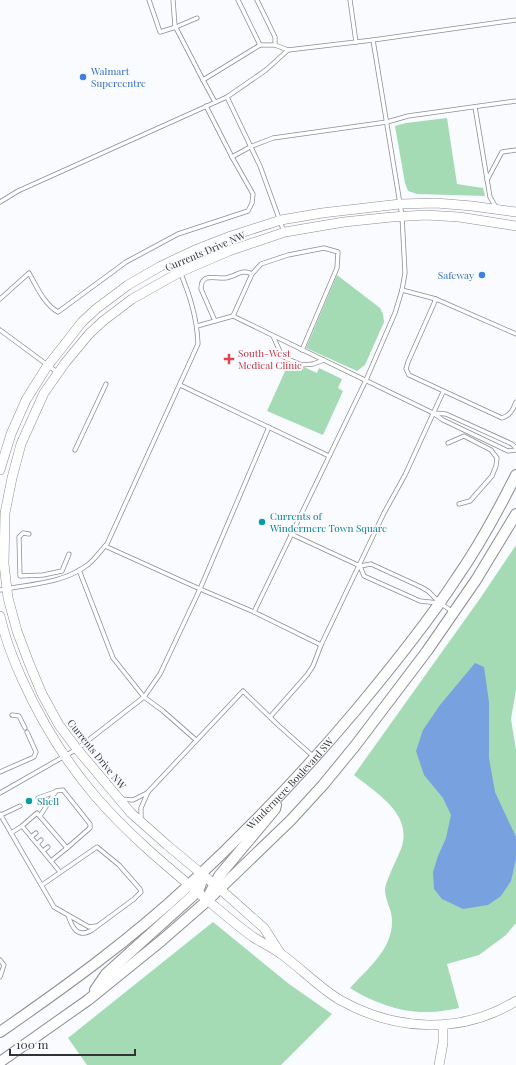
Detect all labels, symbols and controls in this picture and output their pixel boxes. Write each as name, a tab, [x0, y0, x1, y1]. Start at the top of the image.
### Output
place label: Walmart Supercentre	[90, 64, 146, 90]
marker: Walmart Supercentre	[78, 72, 88, 82]
street label: Currents Drive NW	[163, 227, 248, 274]
place label: Safeway	[438, 268, 474, 282]
marker: Safeway	[477, 270, 487, 280]
place label: South-West Medical Clinic	[238, 346, 302, 372]
marker: South-West Medical Clinic	[223, 353, 235, 365]
place label: Currents of Windermere Town Square	[269, 509, 387, 535]
marker: Currents of Windermere Town Square	[257, 517, 267, 527]
street label: Currents Drive NW	[64, 716, 130, 793]
street label: Windermere Boulevard SW	[243, 734, 337, 833]
place label: Shell	[37, 794, 59, 808]
marker: Shell	[24, 796, 34, 806]
scale bar	[10, 1031, 135, 1057]
text: 100 m	[16, 1036, 49, 1052]

